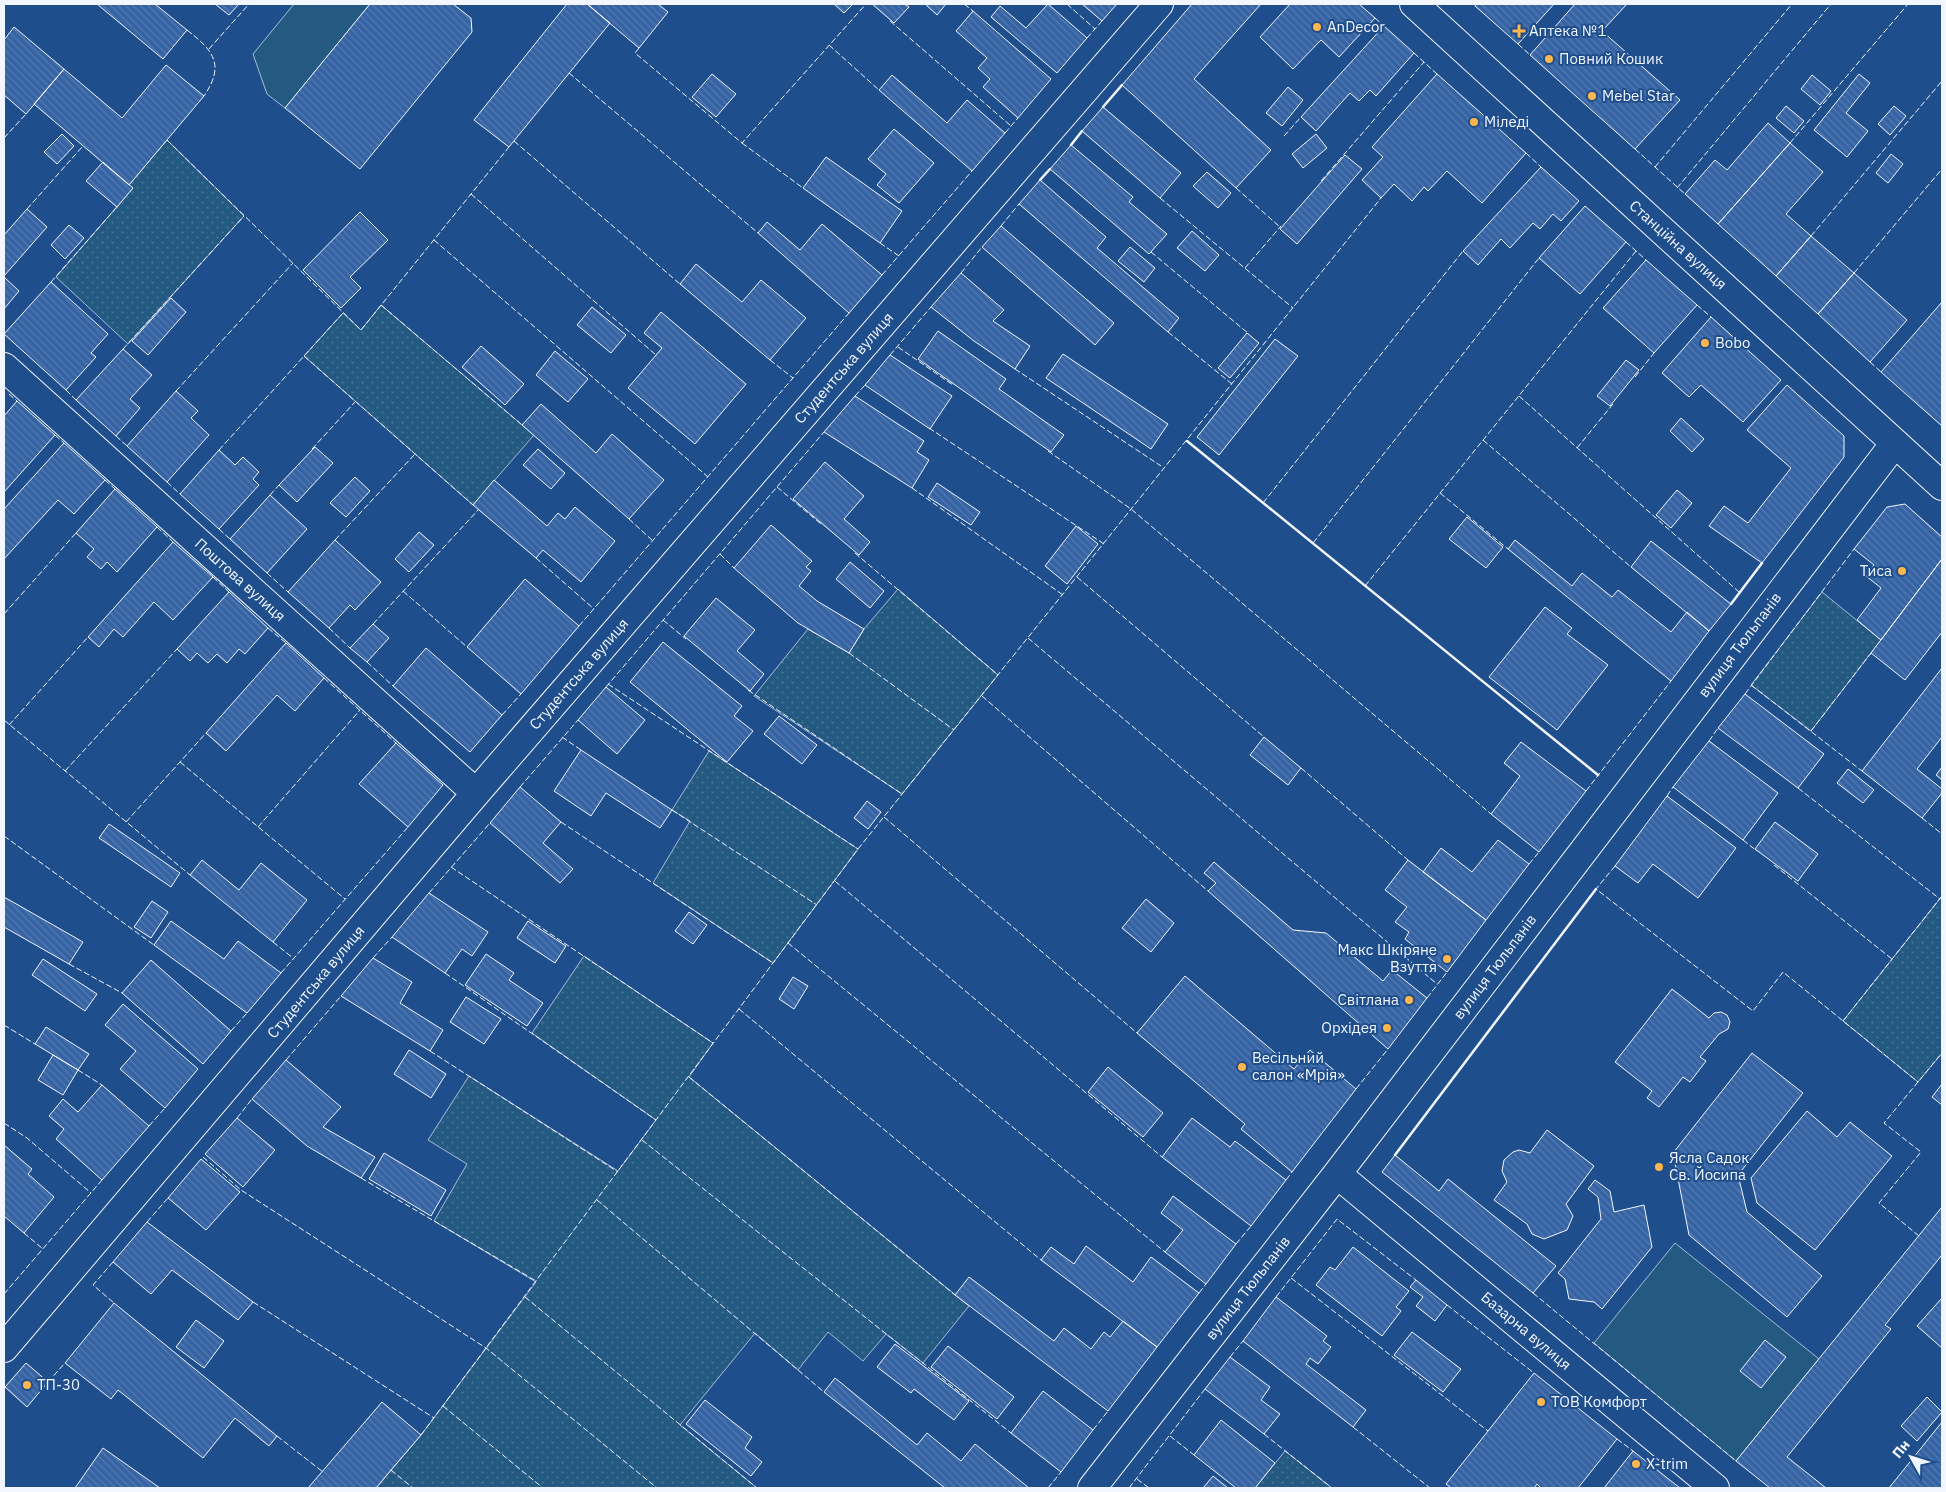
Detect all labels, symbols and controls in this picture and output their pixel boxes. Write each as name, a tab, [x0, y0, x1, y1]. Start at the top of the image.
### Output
place label: AnDecor	[1327, 17, 1385, 36]
marker: AnDecor	[1311, 21, 1323, 33]
place label: Аптека №1	[1529, 21, 1606, 40]
marker: Аптека №1	[1513, 25, 1525, 37]
place label: Повний Кошик	[1559, 49, 1663, 68]
marker: Повний Кошик	[1543, 53, 1555, 65]
place label: Mebel Star	[1602, 86, 1675, 105]
marker: Mebel Star	[1586, 90, 1598, 102]
place label: Міледі	[1484, 112, 1529, 131]
marker: Міледі	[1468, 116, 1480, 128]
street label: Станційна вулиця	[1626, 196, 1731, 293]
street label: Студентська вулиця	[790, 308, 897, 427]
place label: Bobo	[1715, 333, 1750, 352]
marker: Bobo	[1699, 337, 1711, 349]
street label: Поштова вулиця	[191, 534, 290, 625]
place label: Тиса	[1860, 561, 1892, 580]
marker: Тиса	[1896, 565, 1908, 577]
street label: вулиця Тюльпанів	[1694, 588, 1785, 701]
street label: Студентська вулиця	[525, 614, 632, 733]
street label: вулиця Тюльпанів	[1449, 910, 1540, 1023]
street label: Студентська вулиця	[263, 921, 368, 1042]
place label: Макс Шкіряне Взуття	[1338, 940, 1437, 976]
marker: Макс Шкіряне Взуття	[1441, 953, 1453, 965]
place label: Світлана	[1338, 990, 1399, 1009]
marker: Світлана	[1403, 994, 1415, 1006]
place label: Орхідея	[1321, 1018, 1377, 1037]
marker: Орхідея	[1381, 1022, 1393, 1034]
place label: Весільний салон «Мрія»	[1252, 1048, 1345, 1084]
marker: Весільний салон «Мрія»	[1236, 1061, 1248, 1073]
place label: Ясла Садок Св. Йосипа	[1669, 1148, 1749, 1184]
marker: Ясла Садок Св. Йосипа	[1653, 1161, 1665, 1173]
street label: вулиця Тюльпанів	[1201, 1232, 1294, 1343]
street label: Базарна вулиця	[1477, 1287, 1575, 1374]
place label: ТП-30	[37, 1375, 80, 1394]
marker: ТП-30	[21, 1379, 33, 1391]
place label: ТОВ Комфорт	[1551, 1392, 1647, 1411]
marker: ТОВ Комфорт	[1535, 1396, 1547, 1408]
north arrow	[1886, 1432, 1936, 1482]
text: Пн	[1888, 1436, 1914, 1462]
place label: X-trim	[1646, 1454, 1688, 1473]
marker: X-trim	[1630, 1458, 1642, 1470]

